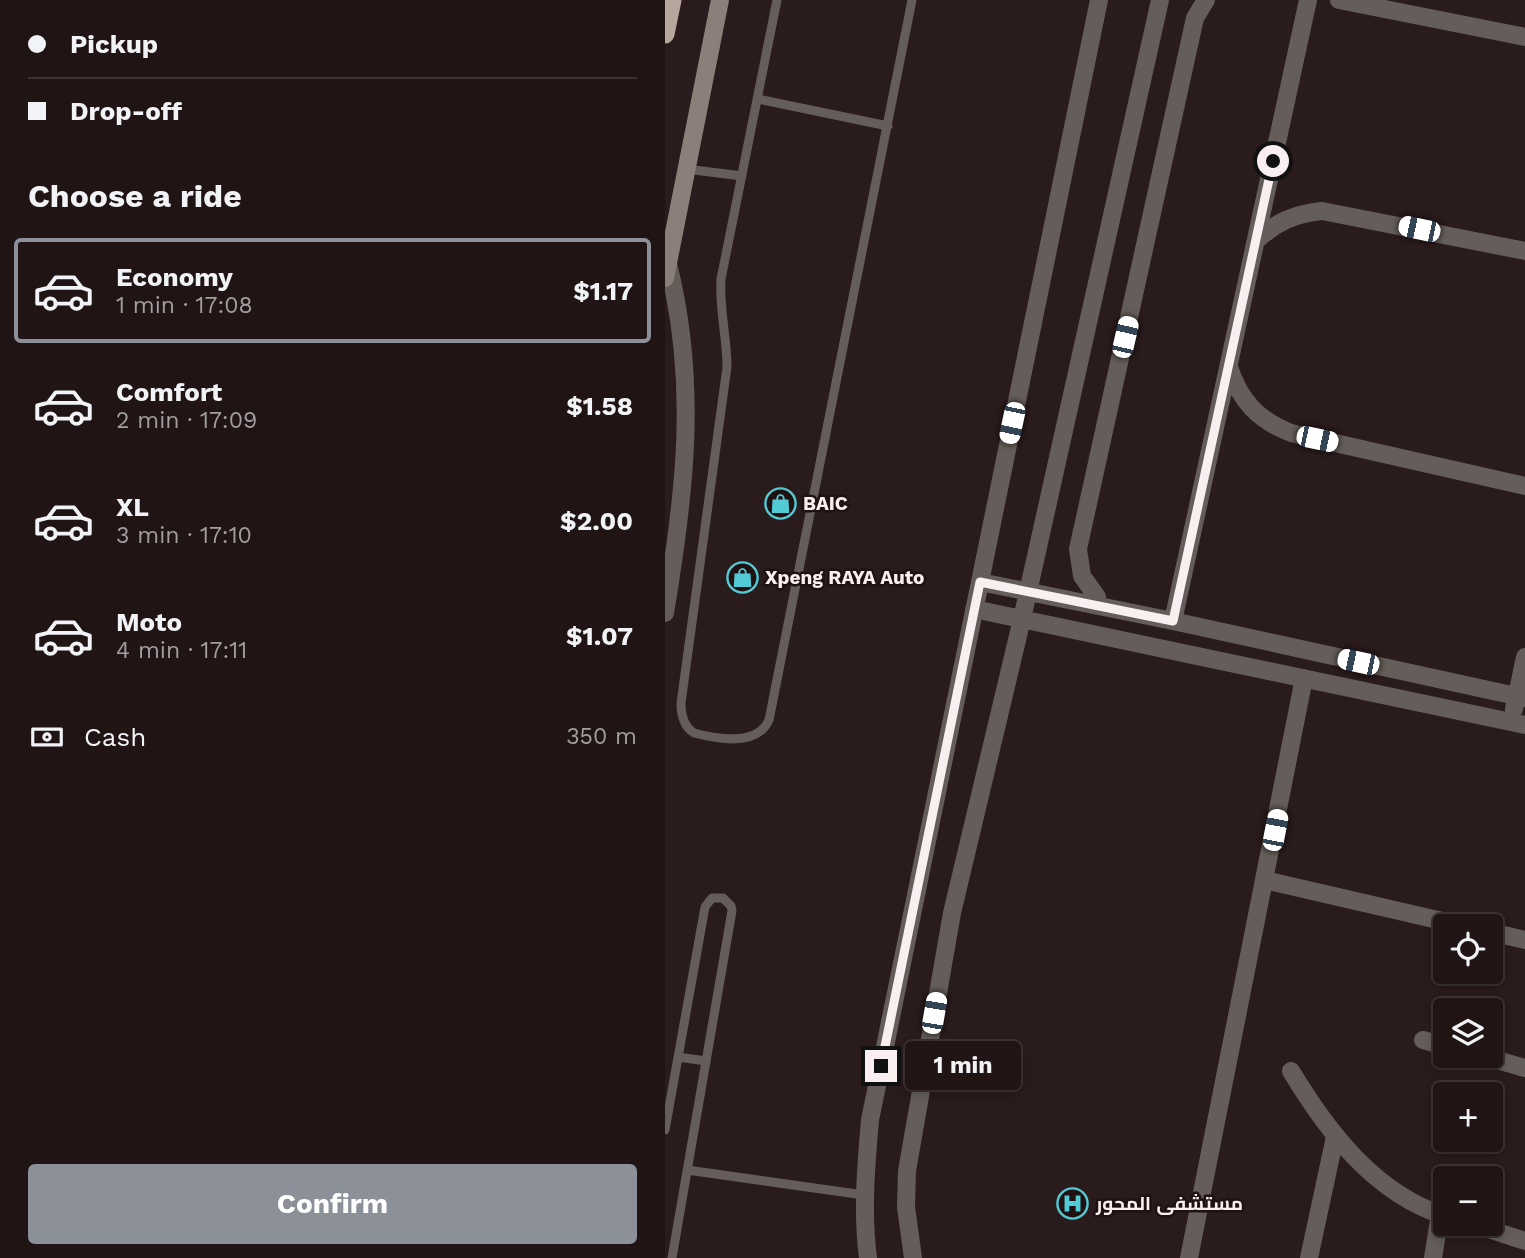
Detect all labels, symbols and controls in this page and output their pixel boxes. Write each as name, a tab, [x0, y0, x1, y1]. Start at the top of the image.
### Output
text: Pickup	[70, 29, 158, 59]
text: Drop-off	[70, 96, 182, 126]
route start	[1257, 145, 1289, 177]
text: Choose a ride	[28, 177, 242, 215]
car	[1397, 214, 1442, 244]
icon: car	[32, 259, 95, 322]
text: Economy	[116, 262, 233, 292]
text: $1.17	[573, 276, 633, 306]
text: 1 min · 17:08	[116, 292, 253, 319]
car	[1111, 314, 1140, 360]
icon: car	[32, 374, 95, 437]
text: Comfort	[116, 377, 222, 407]
text: $1.58	[566, 391, 633, 421]
car	[998, 400, 1027, 446]
text: 2 min · 17:09	[116, 407, 257, 434]
car	[1295, 424, 1340, 454]
shop icon: BAIC	[763, 486, 797, 520]
icon: car	[32, 489, 95, 552]
text: XL	[116, 492, 149, 522]
place label: BAIC	[803, 492, 848, 515]
text: $2.00	[560, 506, 633, 536]
text: 3 min · 17:10	[116, 522, 252, 549]
shop icon: Xpeng RAYA Auto	[725, 560, 759, 594]
place label: Xpeng RAYA Auto	[765, 566, 925, 589]
icon: car	[32, 604, 95, 667]
text: Moto	[116, 607, 182, 637]
text: $1.07	[566, 621, 633, 651]
text: 4 min · 17:11	[116, 637, 247, 664]
car	[1336, 647, 1381, 677]
icon: cash	[28, 718, 66, 756]
text: Cash	[84, 722, 146, 752]
text: 350 m	[566, 723, 637, 750]
car	[1261, 807, 1290, 853]
map controls	[1433, 914, 1503, 1236]
button: locate	[1433, 914, 1503, 984]
car	[921, 990, 948, 1036]
button: layers	[1433, 998, 1503, 1068]
callout: 1 min	[906, 1042, 1021, 1090]
route end	[865, 1050, 897, 1082]
text: 1 min	[933, 1052, 993, 1079]
button: +	[1433, 1082, 1503, 1152]
button: Confirm	[28, 1164, 637, 1244]
button: −	[1433, 1166, 1503, 1236]
hospital icon: مستشفى المحور	[1056, 1186, 1090, 1220]
place label: مستشفى المحور	[1095, 1192, 1243, 1215]

